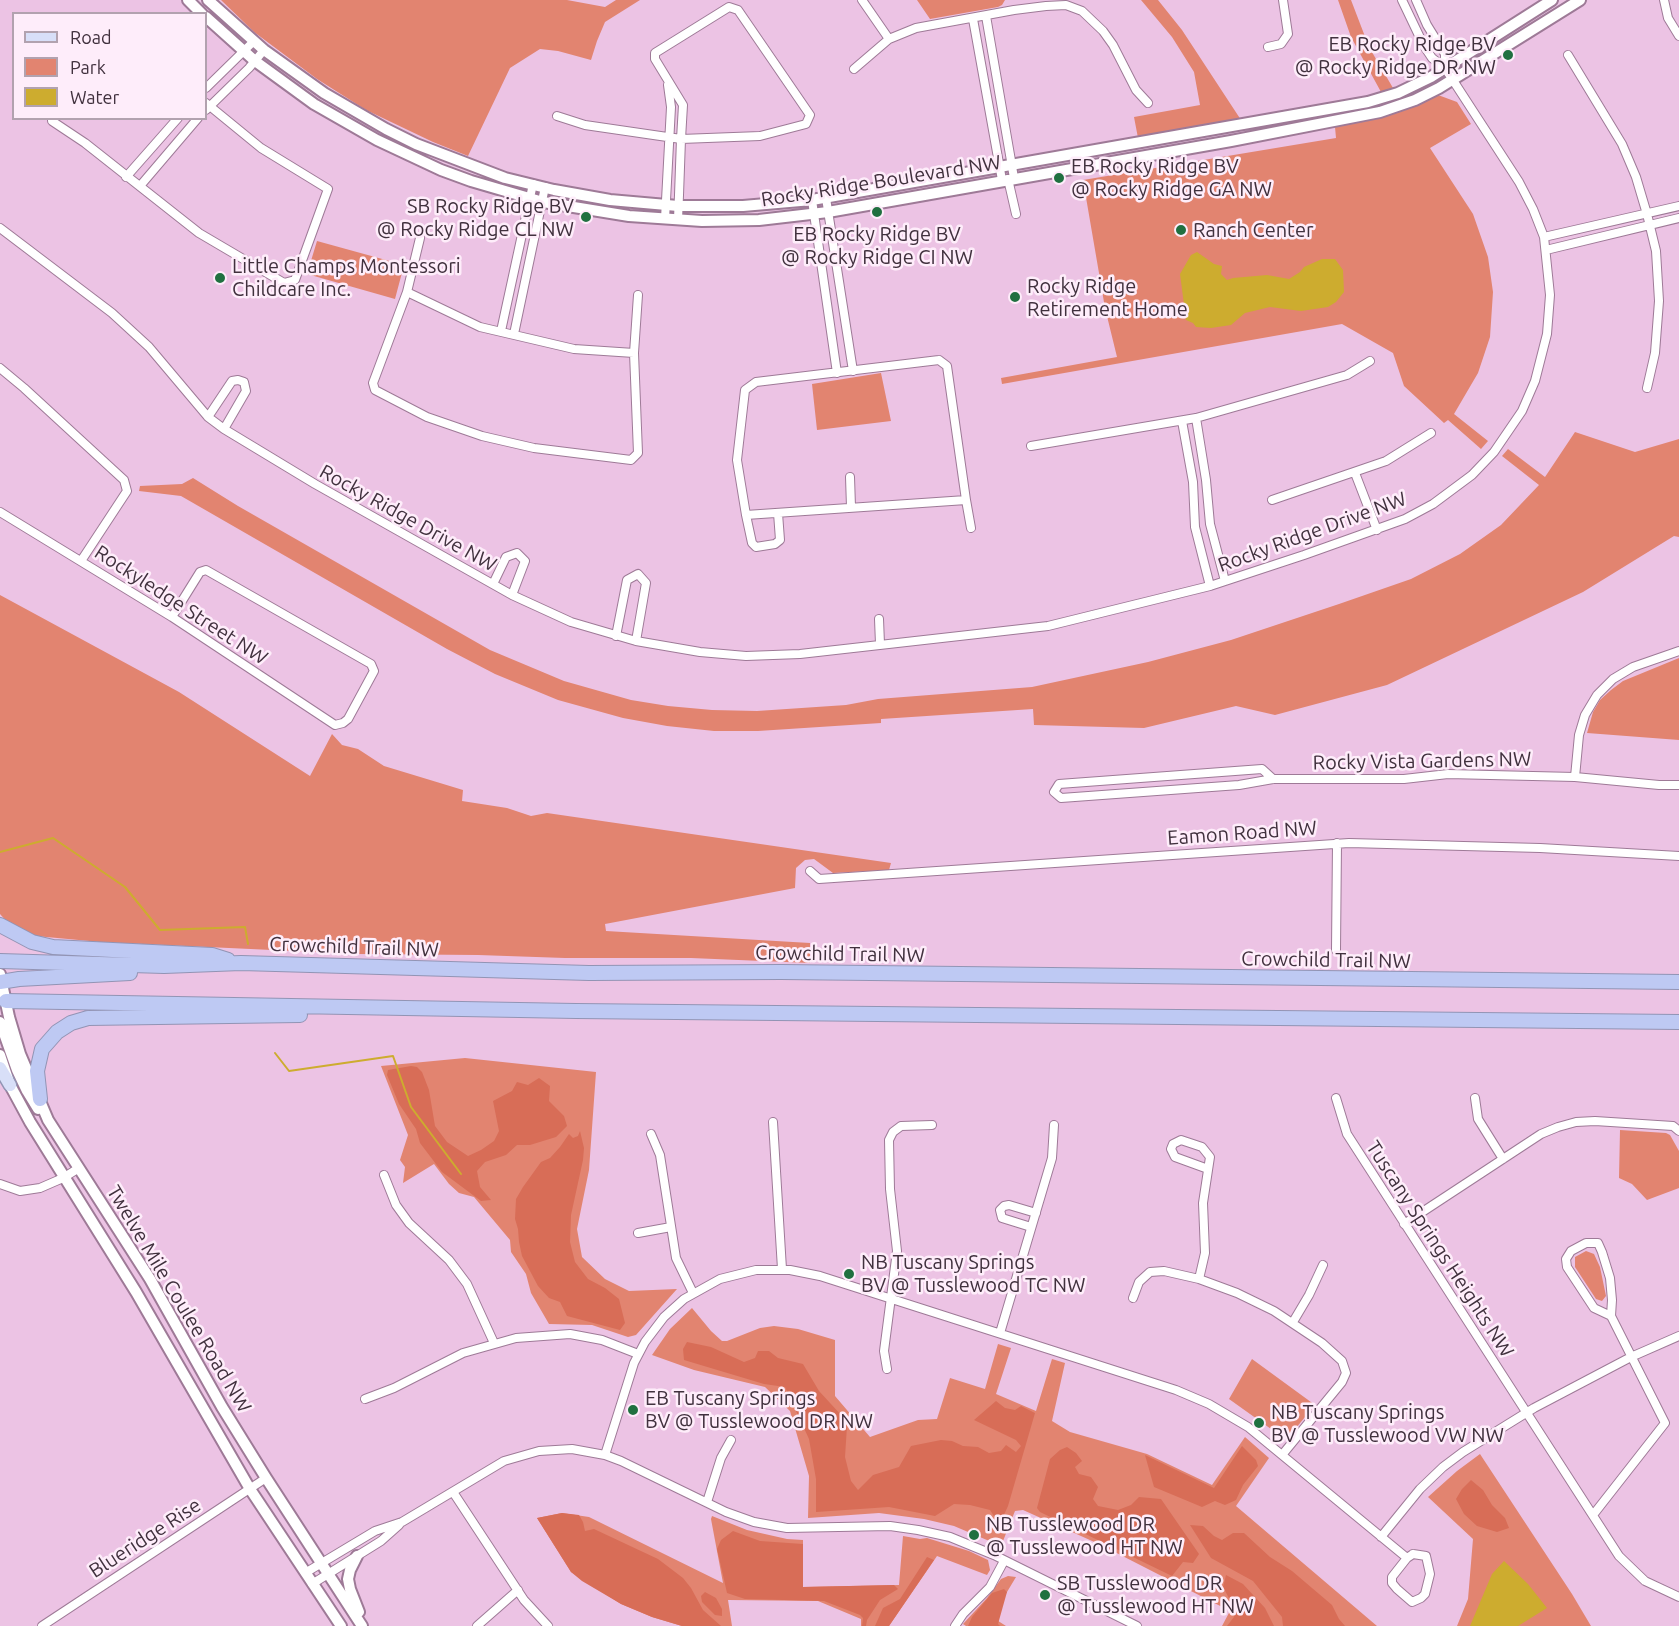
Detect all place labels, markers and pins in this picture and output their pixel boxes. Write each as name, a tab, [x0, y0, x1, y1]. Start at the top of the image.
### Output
place label: EB Rocky Ridge BV @ Rocky Ridge DR NW	[1295, 32, 1496, 79]
marker: EB Rocky Ridge BV @ Rocky Ridge DR NW	[1501, 48, 1515, 62]
place label: EB Rocky Ridge BV @ Rocky Ridge GA NW	[1071, 154, 1272, 201]
marker: EB Rocky Ridge BV @ Rocky Ridge GA NW	[1052, 171, 1066, 185]
place label: SB Rocky Ridge BV @ Rocky Ridge CL NW	[377, 194, 574, 241]
marker: EB Rocky Ridge BV @ Rocky Ridge CI NW	[870, 205, 884, 219]
marker: SB Rocky Ridge BV @ Rocky Ridge CL NW	[579, 210, 593, 224]
place label: Ranch Center	[1193, 218, 1314, 242]
place label: EB Rocky Ridge BV @ Rocky Ridge CI NW	[781, 222, 973, 269]
marker: Ranch Center	[1174, 223, 1188, 237]
place label: Little Champs Montessori Childcare Inc.	[232, 254, 461, 301]
marker: Little Champs Montessori Childcare Inc.	[213, 271, 227, 285]
place label: Rocky Ridge Retirement Home	[1027, 274, 1188, 321]
marker: Rocky Ridge Retirement Home	[1008, 290, 1022, 304]
place label: NB Tuscany Springs BV @ Tusslewood TC NW	[861, 1250, 1085, 1297]
marker: NB Tuscany Springs BV @ Tusslewood TC NW	[842, 1267, 856, 1281]
place label: EB Tuscany Springs BV @ Tusslewood DR NW	[645, 1386, 873, 1433]
place label: NB Tuscany Springs BV @ Tusslewood VW NW	[1271, 1400, 1504, 1447]
marker: EB Tuscany Springs BV @ Tusslewood DR NW	[626, 1403, 640, 1417]
marker: NB Tuscany Springs BV @ Tusslewood VW NW	[1252, 1416, 1266, 1430]
place label: NB Tusslewood DR @ Tusslewood HT NW	[986, 1512, 1183, 1559]
marker: NB Tusslewood DR @ Tusslewood HT NW	[967, 1528, 981, 1542]
place label: SB Tusslewood DR @ Tusslewood HT NW	[1057, 1571, 1254, 1618]
marker: SB Tusslewood DR @ Tusslewood HT NW	[1038, 1588, 1052, 1602]

